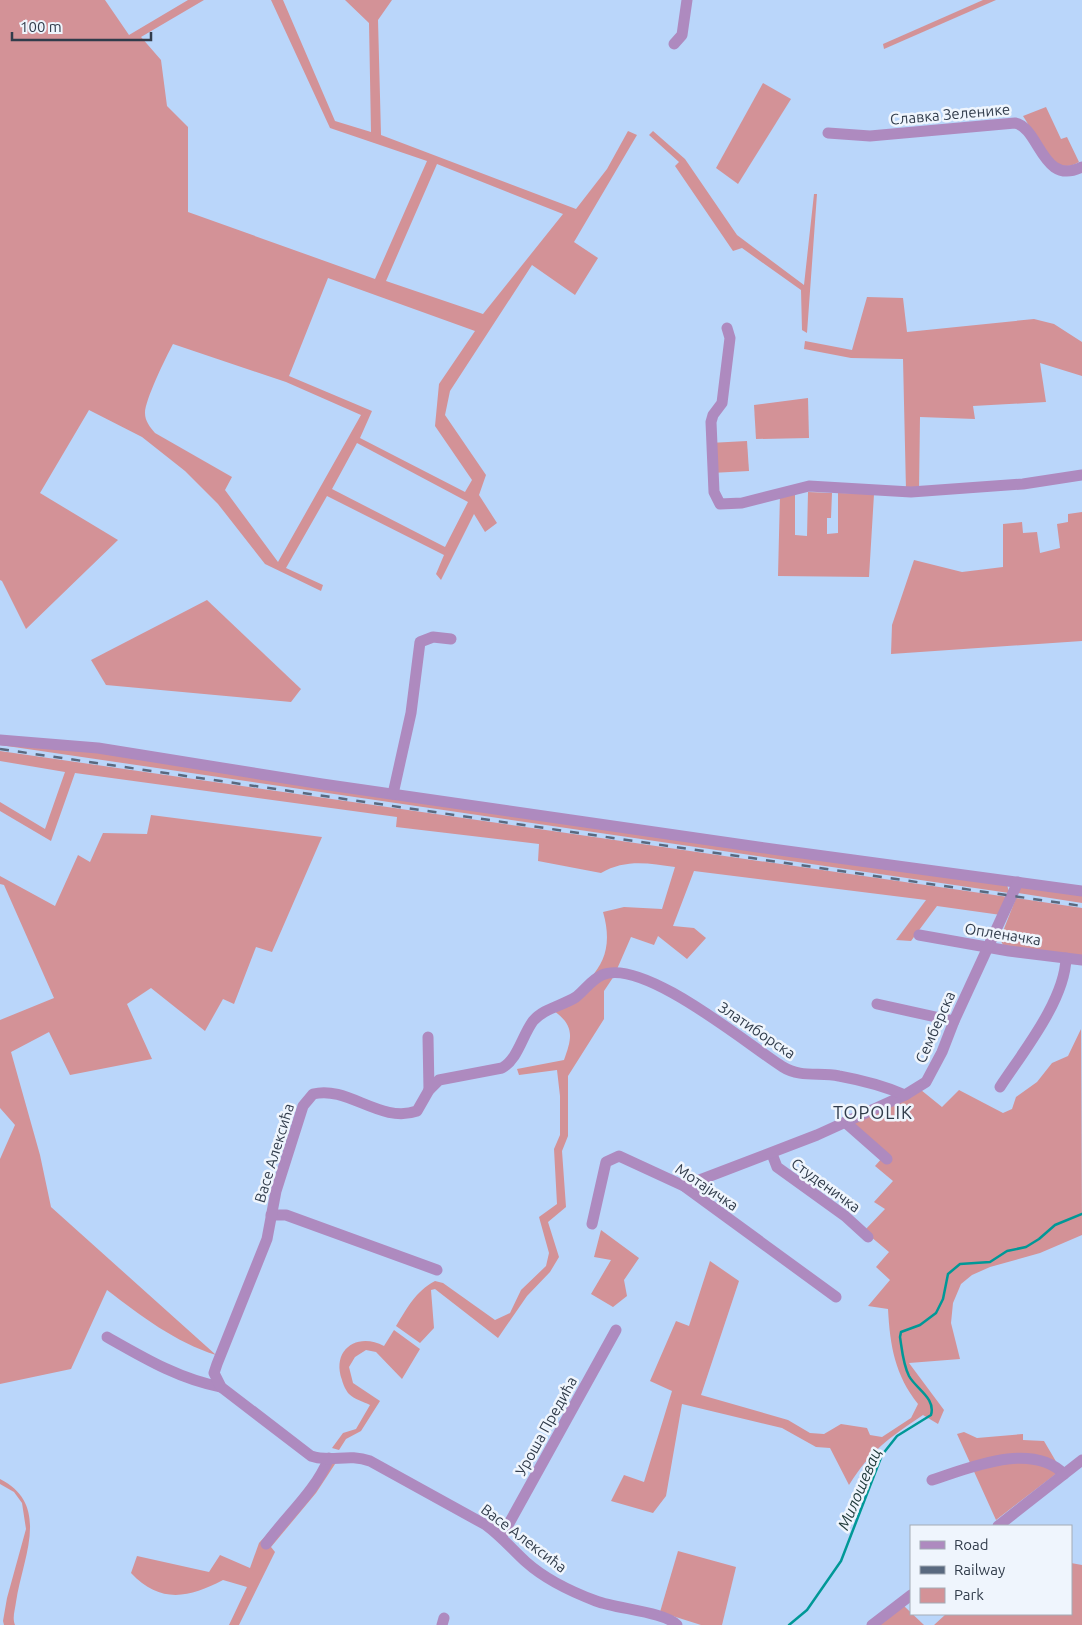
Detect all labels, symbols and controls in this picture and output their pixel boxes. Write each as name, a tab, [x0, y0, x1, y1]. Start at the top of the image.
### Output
scale bar	[12, 10, 151, 42]
text: 100 m	[20, 18, 62, 35]
street label: Славка Зеленике	[889, 100, 1011, 128]
street label: Опленачка	[964, 920, 1042, 948]
street label: Семберска	[912, 989, 958, 1065]
street label: Златиборска	[715, 998, 799, 1062]
street label: Васе Алексића	[251, 1101, 297, 1205]
district label: TOPOLIK	[833, 1102, 913, 1122]
street label: Студеничка	[788, 1154, 864, 1216]
street label: Мотајичка	[672, 1160, 742, 1214]
street label: Уроша Предића	[512, 1374, 580, 1478]
water label: Милошевац	[834, 1445, 884, 1533]
street label: Васе Алексића	[478, 1500, 570, 1576]
legend	[910, 1525, 1072, 1615]
text: Road	[954, 1536, 989, 1553]
text: Railway	[954, 1561, 1005, 1578]
text: Park	[954, 1586, 984, 1603]

